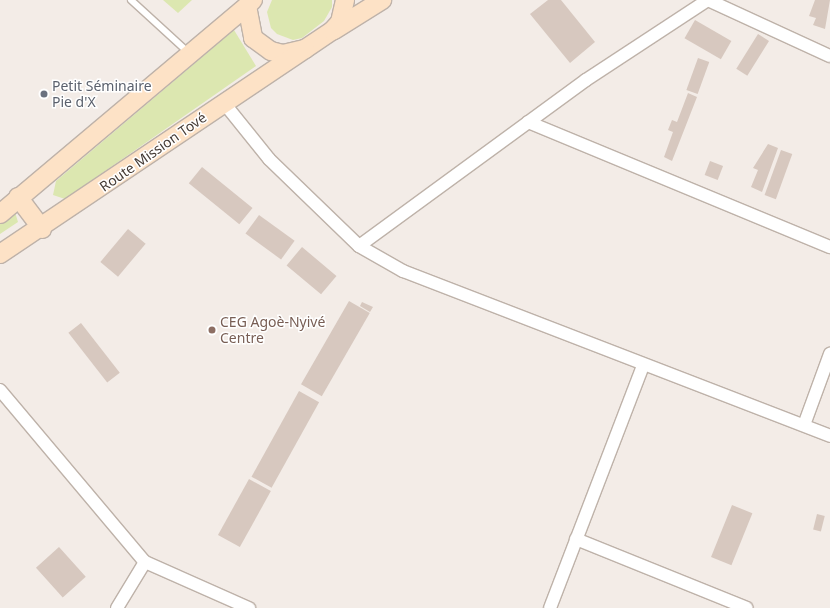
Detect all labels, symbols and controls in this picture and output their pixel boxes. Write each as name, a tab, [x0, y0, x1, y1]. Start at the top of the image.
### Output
place label: Petit Séminaire Pie d'X	[52, 78, 152, 110]
marker: Petit Séminaire Pie d'X	[39, 89, 49, 99]
street label: Route Mission Tové	[96, 109, 210, 195]
place label: CEG Agoè-Nyivé Centre	[220, 314, 325, 346]
marker: CEG Agoè-Nyivé Centre	[207, 325, 217, 335]

